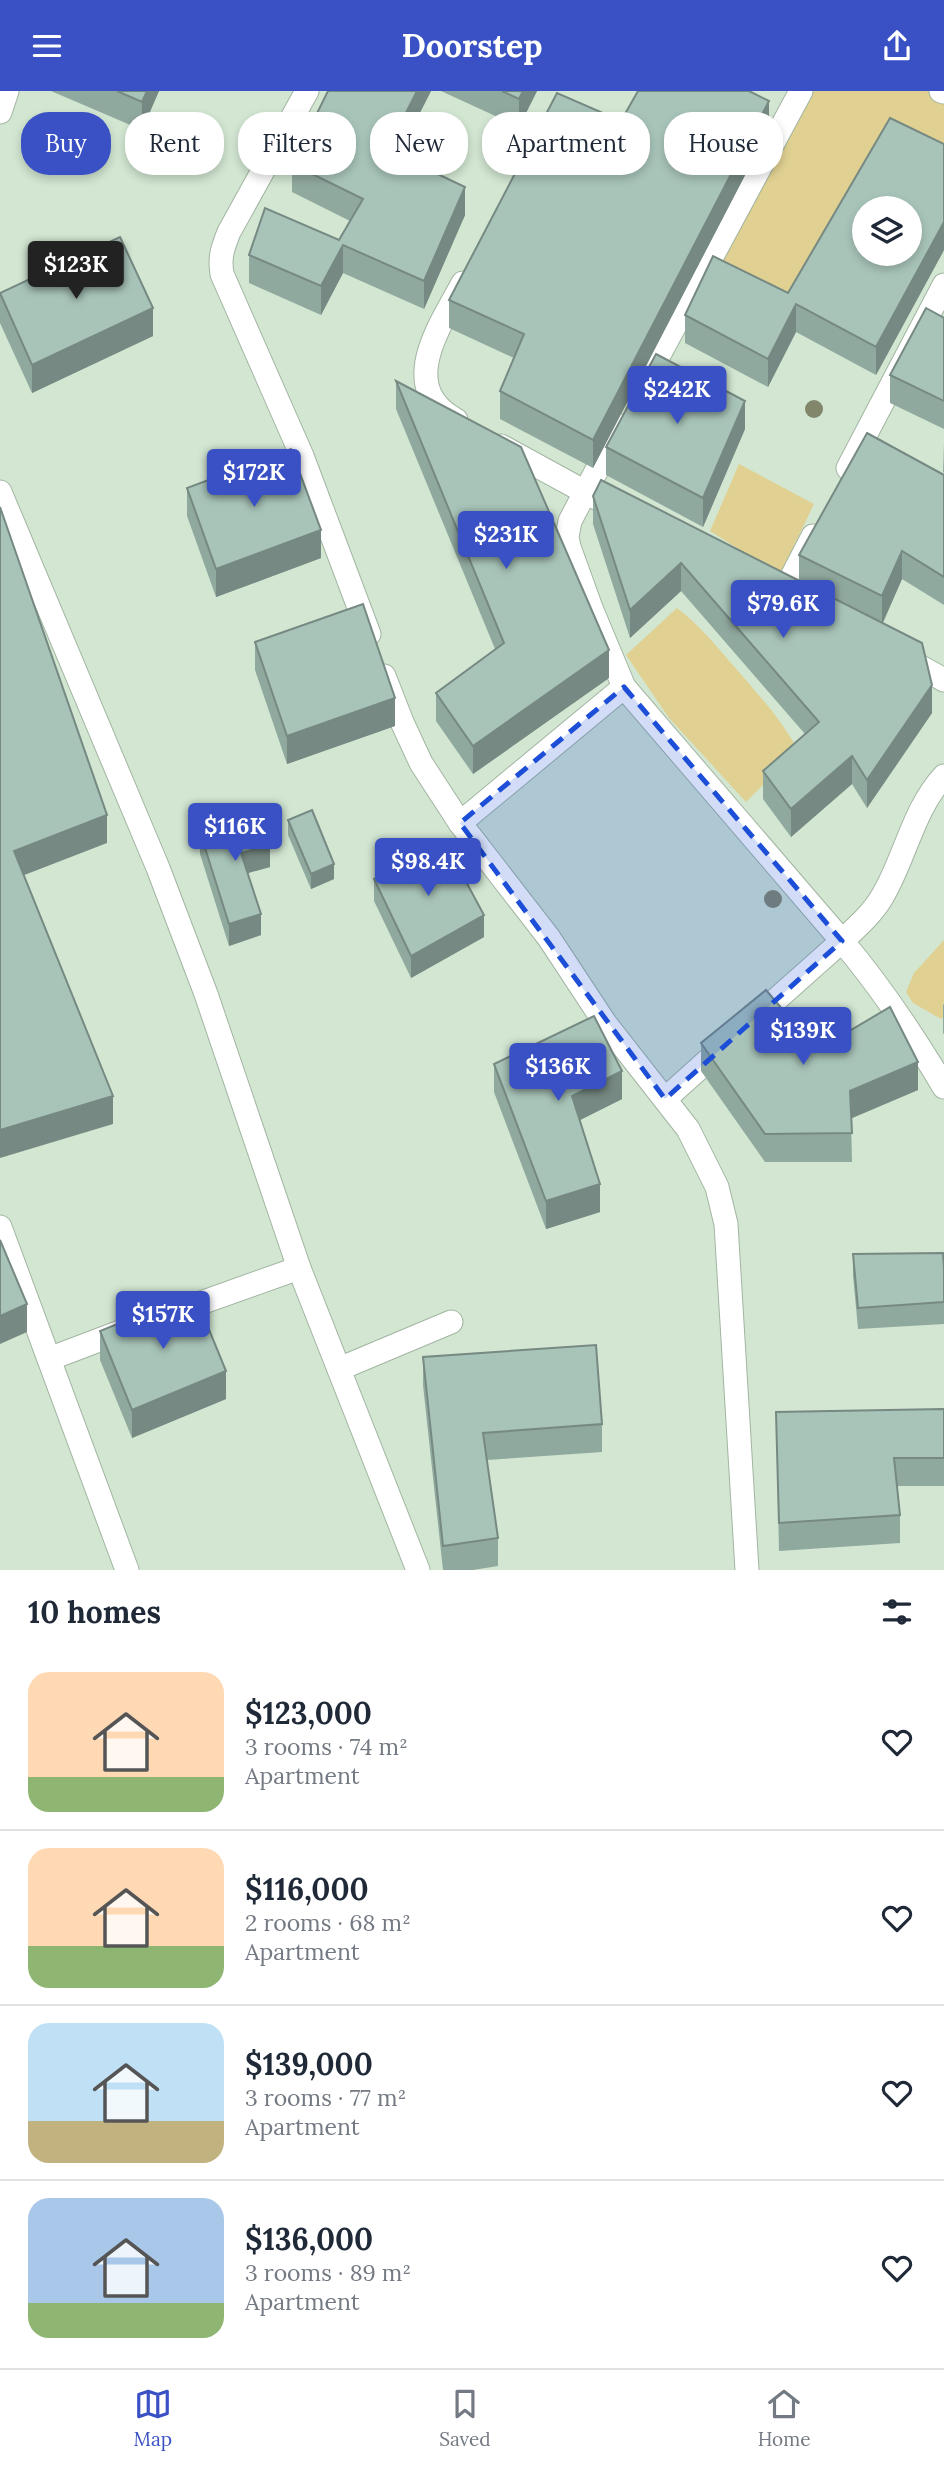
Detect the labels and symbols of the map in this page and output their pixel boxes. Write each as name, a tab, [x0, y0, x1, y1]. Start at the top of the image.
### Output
pin: $123K	[27, 241, 125, 301]
pin: $242K	[628, 367, 726, 426]
pin: $172K	[205, 449, 303, 509]
pin: $231K	[457, 511, 555, 571]
pin: $79.6K	[726, 581, 840, 640]
pin: $116K	[186, 803, 284, 863]
pin: $98.4K	[371, 839, 485, 898]
pin: $139K	[754, 1007, 852, 1067]
pin: $136K	[509, 1044, 607, 1103]
pin: $157K	[114, 1291, 212, 1351]

